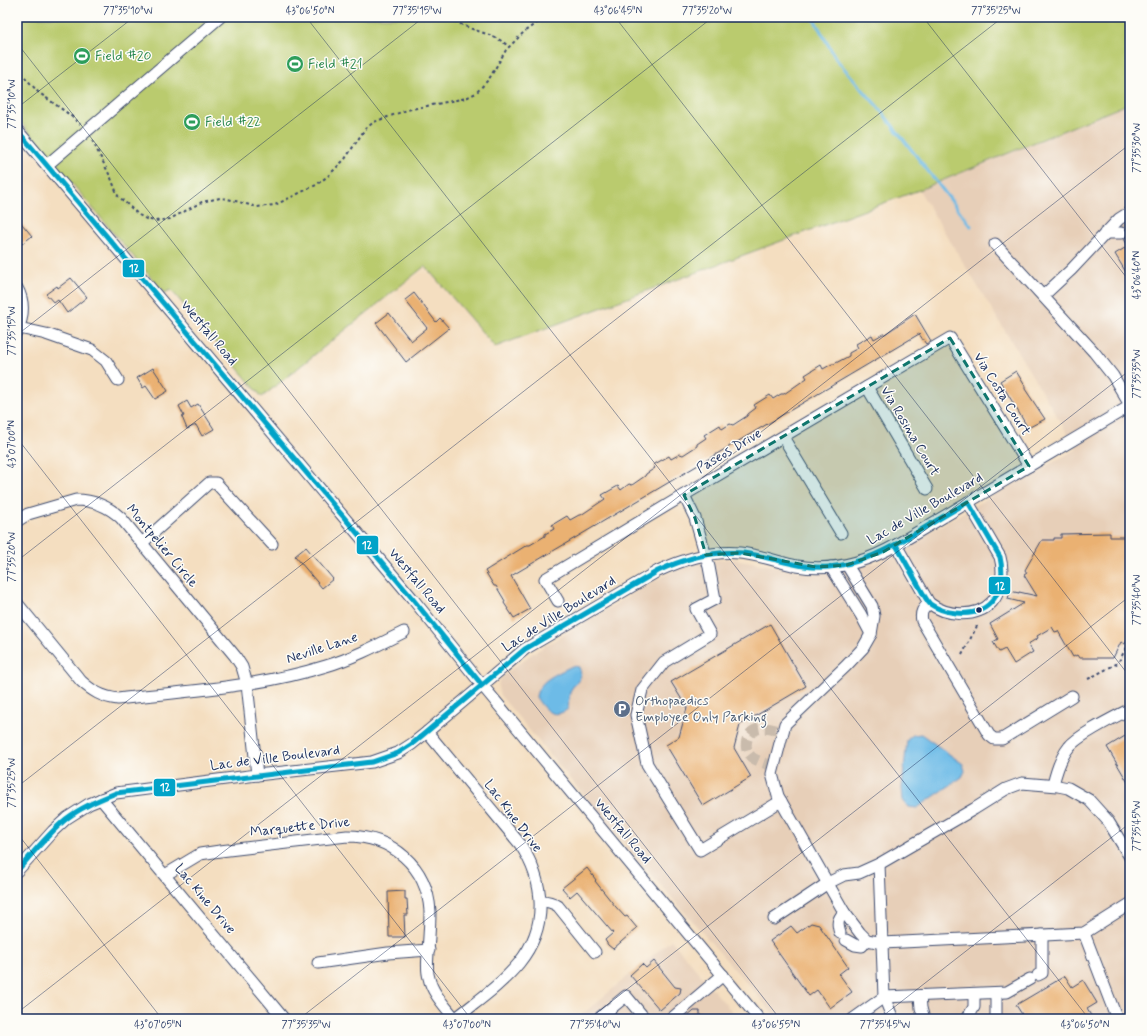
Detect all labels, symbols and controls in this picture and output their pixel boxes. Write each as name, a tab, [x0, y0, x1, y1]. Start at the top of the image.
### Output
text: 77°35'10"W	[103, 4, 153, 18]
text: 43°06'50"N	[286, 4, 335, 18]
text: 77°35'15"W	[393, 4, 441, 18]
text: 43°06'45"N	[594, 4, 642, 18]
text: 77°35'20"W	[682, 4, 732, 18]
text: 77°35'25"W	[971, 4, 1021, 18]
sports icon: Field #20	[72, 46, 92, 66]
place label: Field #20	[95, 47, 152, 65]
sports icon: Field #21	[285, 54, 305, 74]
place label: Field #21	[308, 55, 363, 73]
text: 77°35'10"W	[5, 79, 19, 129]
sports icon: Field #22	[182, 112, 202, 132]
place label: Field #22	[205, 113, 261, 131]
text: 77°35'30"W	[1130, 123, 1144, 173]
text: 43°06'40"N	[1130, 250, 1144, 299]
line badge: 12	[122, 259, 145, 278]
text: 12	[129, 262, 140, 276]
street label: Westfall Road	[176, 297, 242, 369]
text: 77°35'15"W	[5, 307, 19, 355]
street label: Via Costa Court	[969, 349, 1035, 439]
text: 77°35'35"W	[1130, 349, 1144, 399]
street label: Via Rosina Court	[876, 383, 944, 479]
text: 43°07'00"N	[5, 420, 19, 468]
street label: Paseos Drive	[693, 424, 765, 478]
street label: Lac de Ville Boulevard	[864, 469, 986, 549]
street label: Montpelier Circle	[122, 501, 202, 592]
text: 77°35'20"W	[5, 532, 19, 582]
line badge: 12	[356, 535, 379, 555]
text: 12	[362, 539, 373, 553]
street label: Westfall Road	[384, 545, 450, 617]
street label: Lac de Ville Boulevard	[499, 572, 619, 656]
text: 77°35'40"W	[1130, 575, 1144, 625]
line badge: 12	[988, 576, 1011, 595]
text: 12	[995, 580, 1006, 594]
unlabelled marker	[974, 605, 984, 615]
street label: Neville Lane	[284, 628, 360, 668]
place label: Orthopaedics Employee Only Parking	[635, 692, 767, 728]
parking icon: Orthopaedics Employee Only Parking	[612, 699, 632, 719]
street label: Lac de Ville Boulevard	[209, 741, 341, 775]
text: 77°35'25"W	[5, 758, 19, 808]
street label: Lac Kine Drive	[480, 776, 546, 856]
line badge: 12	[153, 778, 176, 797]
text: 12	[160, 781, 171, 795]
street label: Westfall Road	[590, 795, 656, 867]
text: 77°35'45"W	[1130, 801, 1144, 851]
street label: Marquette Drive	[249, 813, 351, 841]
street label: Lac Kine Drive	[170, 860, 240, 938]
text: 43°07'05"N	[134, 1018, 182, 1032]
text: 77°35'35"W	[281, 1018, 331, 1032]
text: 43°07'00"N	[443, 1018, 491, 1032]
text: 77°35'40"W	[570, 1018, 620, 1032]
text: 43°06'55"N	[752, 1018, 800, 1032]
text: 77°35'45"W	[860, 1018, 910, 1032]
text: 43°06'50"N	[1061, 1018, 1110, 1032]

